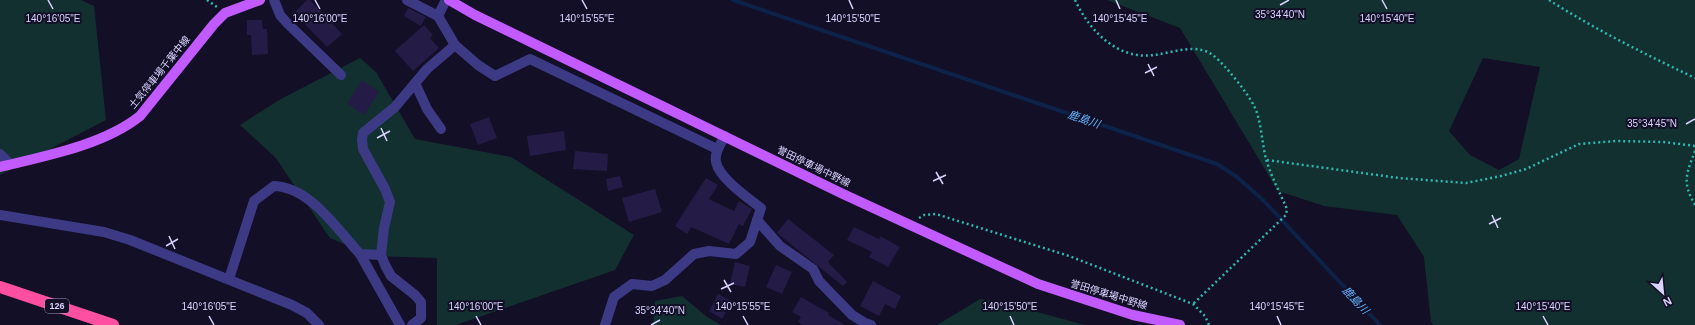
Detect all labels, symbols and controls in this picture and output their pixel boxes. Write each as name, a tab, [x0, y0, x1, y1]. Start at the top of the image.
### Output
text: 35°34'40"N	[1255, 9, 1305, 20]
text: 140°16'05"E	[25, 13, 81, 24]
text: 140°16'00"E	[292, 13, 348, 24]
text: 140°15'55"E	[559, 13, 615, 24]
text: 140°15'50"E	[825, 13, 881, 24]
text: 140°15'45"E	[1092, 13, 1148, 24]
text: 140°15'40"E	[1359, 13, 1415, 24]
street label: 土気停車場千葉中線	[127, 34, 192, 111]
water label: 鹿島川	[1066, 108, 1102, 130]
text: 35°34'45"N	[1627, 118, 1677, 129]
street label: 誉田停車場中野線	[775, 144, 852, 189]
north arrow	[1643, 273, 1683, 313]
street label: 誉田停車場中野線	[1069, 278, 1149, 311]
water label: 鹿島川	[1340, 284, 1372, 317]
text: N	[1661, 295, 1674, 309]
road number: 126	[45, 299, 69, 313]
text: 140°16'05"E	[181, 301, 237, 312]
text: 140°16'00"E	[448, 301, 504, 312]
text: 140°15'55"E	[715, 301, 771, 312]
text: 140°15'50"E	[982, 301, 1038, 312]
text: 140°15'45"E	[1249, 301, 1305, 312]
text: 140°15'40"E	[1515, 301, 1571, 312]
text: 35°34'40"N	[635, 305, 685, 316]

